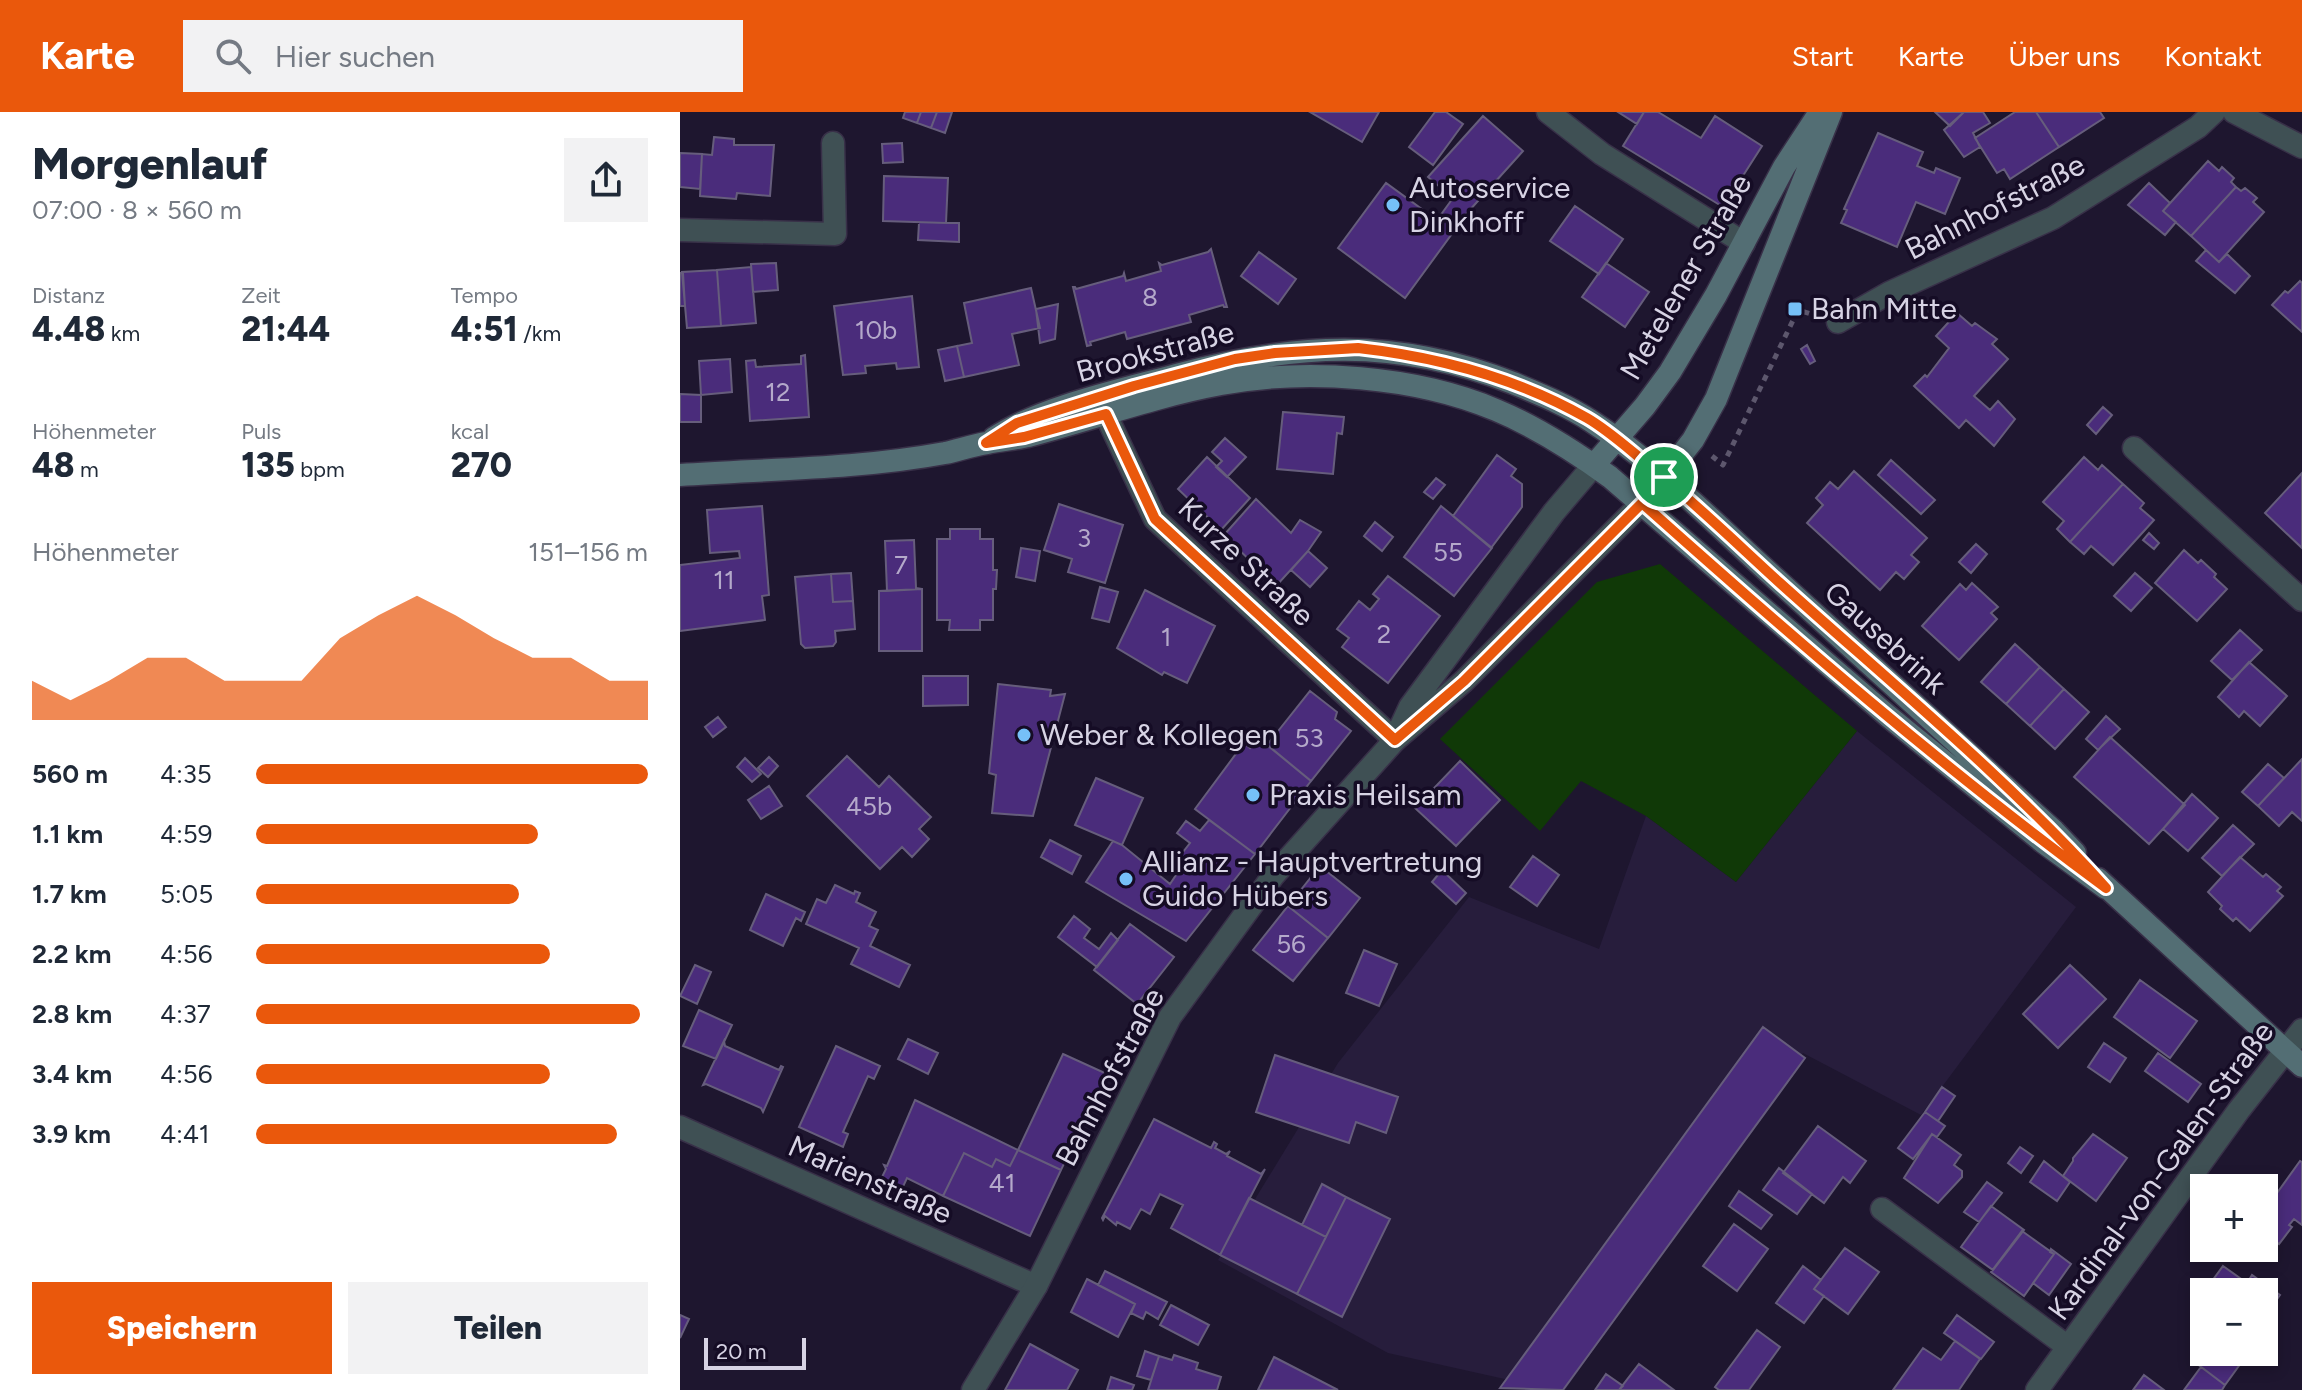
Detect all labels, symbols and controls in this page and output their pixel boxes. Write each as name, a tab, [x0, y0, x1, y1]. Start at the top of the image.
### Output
search box	[183, 20, 743, 92]
text: Karte	[40, 33, 135, 79]
icon: search	[211, 34, 255, 78]
text: Hier suchen	[275, 38, 435, 75]
text: Start	[1792, 39, 1854, 73]
text: Karte	[1898, 39, 1964, 73]
text: Über uns	[2008, 39, 2120, 73]
text: Kontakt	[2164, 39, 2262, 73]
text: Morgenlauf	[32, 137, 268, 190]
button: share	[564, 138, 648, 222]
street label: Bahnhofstraße	[1899, 145, 2091, 268]
street label: Metelener Straße	[1612, 167, 1759, 386]
place label: Autoservice Dinkhoff	[1409, 169, 1570, 240]
text: 07:00 · 8 × 560 m	[32, 194, 242, 226]
marker: Autoservice Dinkhoff	[1384, 196, 1402, 214]
house number: 8	[1142, 281, 1158, 313]
text: Distanz	[32, 282, 105, 309]
text: Zeit	[241, 282, 281, 309]
text: Tempo	[451, 282, 518, 309]
place label: Bahn Mitte	[1811, 290, 1957, 327]
marker: Bahn Mitte	[1786, 300, 1804, 318]
text: 4.48	[32, 309, 105, 350]
text: 21:44	[241, 309, 330, 350]
text: 4:51	[451, 309, 518, 350]
street label: Brookstraße	[1072, 313, 1238, 390]
house number: 10b	[855, 314, 897, 346]
text: km	[105, 320, 140, 347]
text: /km	[518, 320, 561, 347]
house number: 12	[765, 376, 791, 408]
text: Höhenmeter	[32, 418, 156, 445]
text: Puls	[241, 418, 281, 445]
text: kcal	[451, 418, 489, 445]
pin	[1630, 443, 1698, 511]
text: 48	[32, 445, 75, 486]
text: 135	[241, 445, 295, 486]
text: 270	[451, 445, 512, 486]
icon: arrive	[1642, 455, 1686, 499]
text: m	[75, 456, 99, 483]
text: bpm	[295, 456, 345, 483]
street label: Kurze Straße	[1171, 489, 1322, 634]
house number: 3	[1077, 522, 1091, 554]
text: Höhenmeter	[32, 536, 179, 568]
text: 151–156 m	[528, 536, 648, 568]
house number: 55	[1433, 536, 1463, 568]
house number: 7	[894, 549, 908, 581]
house number: 11	[713, 564, 735, 596]
street label: Gausebrink	[1817, 573, 1954, 702]
house number: 2	[1377, 618, 1391, 650]
house number: 1	[1161, 621, 1171, 653]
place label: Weber & Kollegen	[1040, 716, 1278, 753]
house number: 53	[1294, 722, 1324, 754]
marker: Weber & Kollegen	[1015, 726, 1033, 744]
text: 560 m	[32, 758, 108, 790]
text: 4:35	[160, 758, 212, 790]
place label: Praxis Heilsam	[1269, 776, 1462, 813]
marker: Praxis Heilsam	[1244, 786, 1262, 804]
house number: 45b	[846, 790, 892, 822]
text: 1.1 km	[32, 818, 103, 850]
text: 4:59	[160, 818, 212, 850]
place label: Allianz - Hauptvertretung Guido Hübers	[1142, 843, 1482, 914]
marker: Allianz - Hauptvertretung Guido Hübers	[1117, 870, 1135, 888]
text: 1.7 km	[32, 878, 107, 910]
text: 5:05	[160, 878, 213, 910]
house number: 56	[1276, 928, 1306, 960]
text: 2.2 km	[32, 938, 111, 970]
text: 4:56	[160, 938, 212, 970]
street label: Bahnhofstraße	[1047, 981, 1172, 1172]
text: 2.8 km	[32, 998, 112, 1030]
text: 4:37	[160, 998, 211, 1030]
street label: Kardinal-von-Galen-Straße	[2040, 1014, 2281, 1327]
text: 3.4 km	[32, 1058, 112, 1090]
text: 4:56	[160, 1058, 212, 1090]
text: 3.9 km	[32, 1118, 111, 1150]
text: 4:41	[160, 1118, 210, 1150]
street label: Marienstraße	[783, 1127, 958, 1232]
house number: 41	[989, 1167, 1015, 1199]
map controls	[2190, 1174, 2278, 1366]
button: +	[2190, 1174, 2278, 1262]
button: −	[2190, 1278, 2278, 1366]
button: Speichern	[32, 1282, 332, 1374]
button: Teilen	[348, 1282, 648, 1374]
scale bar	[704, 1334, 806, 1370]
text: 20 m	[716, 1338, 767, 1365]

